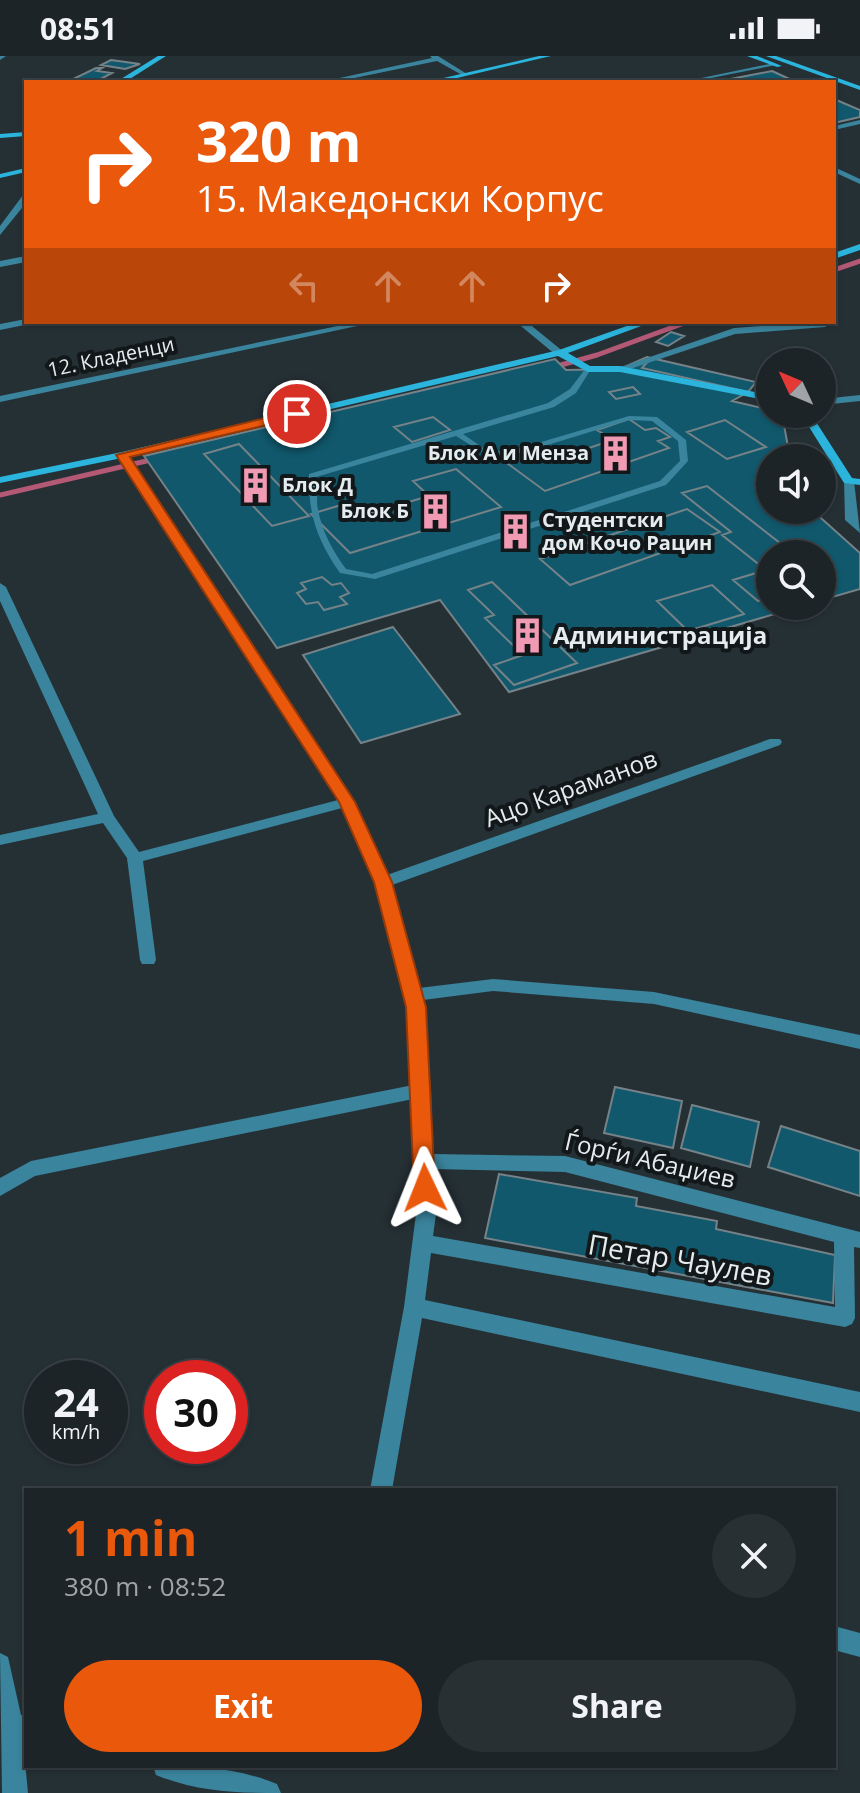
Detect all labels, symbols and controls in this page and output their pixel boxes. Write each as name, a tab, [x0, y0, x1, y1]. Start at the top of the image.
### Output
text: 08:51	[40, 8, 117, 49]
text: 320 m	[196, 102, 362, 178]
icon: right	[64, 112, 168, 216]
text: 15. Македонски Корпус	[196, 174, 604, 223]
icon: left	[282, 264, 326, 308]
icon: ahead	[366, 264, 410, 308]
icon: ahead	[450, 264, 494, 308]
icon: right	[534, 264, 578, 308]
street label: 12. Кладенци	[45, 330, 177, 383]
north arrow	[756, 348, 836, 428]
map controls	[756, 348, 836, 620]
pin	[263, 380, 331, 448]
icon: arrive	[275, 392, 319, 436]
building icon: Блок А и Менза	[596, 434, 634, 472]
place label: Блок А и Менза	[428, 439, 589, 466]
button: sound	[756, 444, 836, 524]
building icon: Блок Д	[237, 466, 275, 504]
place label: Блок Д	[282, 471, 353, 498]
building icon: Блок Б	[416, 492, 454, 530]
place label: Блок Б	[341, 497, 409, 524]
place label: Студентски дом Кочо Рацин	[542, 506, 712, 556]
building icon: Студентски дом Кочо Рацин	[497, 513, 535, 551]
button: search	[756, 540, 836, 620]
building icon: Администрација	[508, 617, 546, 655]
place label: Администрација	[553, 618, 767, 651]
street label: Ацо Караманов	[480, 741, 661, 834]
street label: Ѓорѓи Абаџиев	[562, 1124, 739, 1195]
position arrow	[383, 1146, 467, 1230]
street label: Петар Чаулев	[585, 1224, 775, 1294]
speed limit sign: 30	[144, 1360, 248, 1464]
text: 24	[53, 1374, 99, 1429]
text: km/h	[52, 1418, 100, 1445]
text: 1 min	[64, 1505, 197, 1570]
button: close	[712, 1514, 796, 1598]
text: 380 m · 08:52	[64, 1568, 226, 1604]
button: Exit	[64, 1660, 422, 1752]
button: Share	[438, 1660, 796, 1752]

